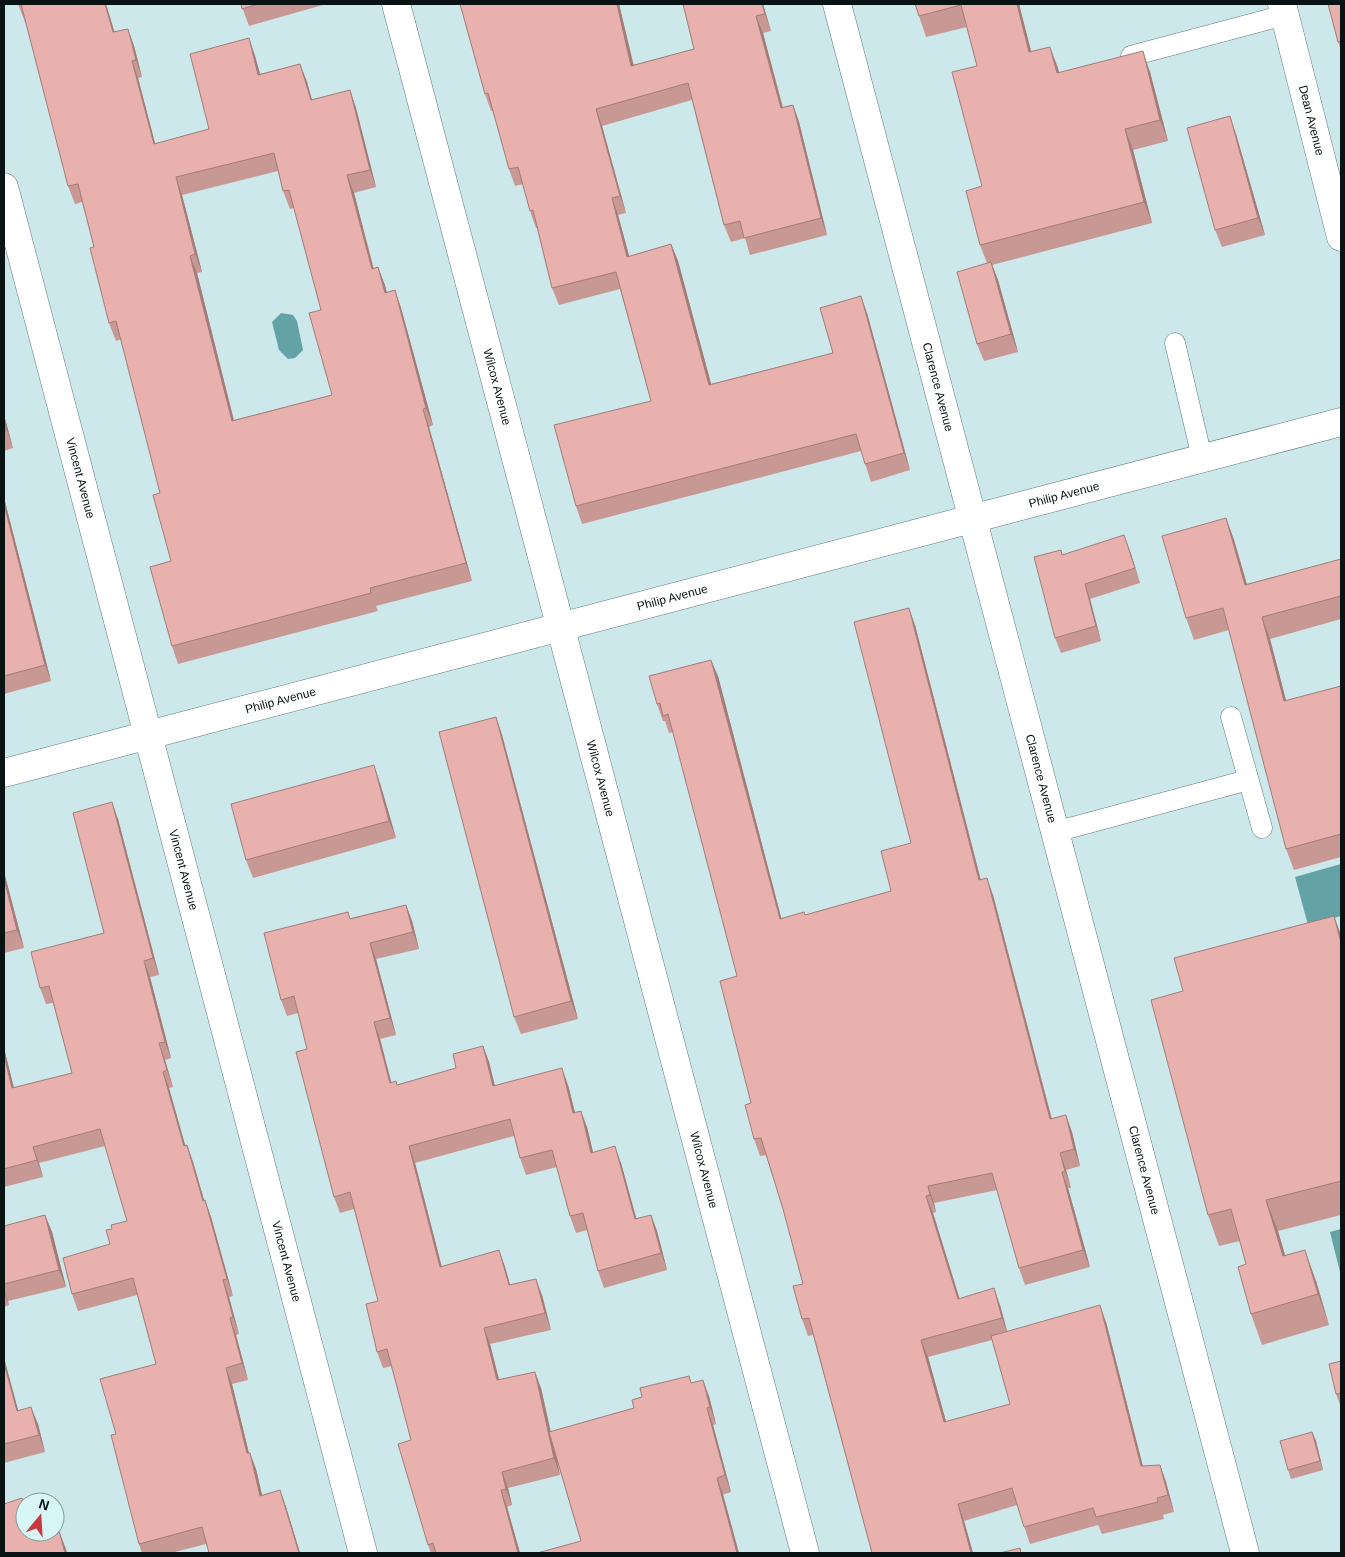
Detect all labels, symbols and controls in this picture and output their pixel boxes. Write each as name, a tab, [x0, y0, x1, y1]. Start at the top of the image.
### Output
street label: Dean Avenue	[1296, 84, 1327, 157]
street label: Clarence Avenue	[919, 341, 956, 433]
street label: Wilcox Avenue	[480, 347, 514, 427]
street label: Vincent Avenue	[63, 436, 98, 520]
street label: Philip Avenue	[1027, 479, 1101, 511]
street label: Philip Avenue	[635, 581, 710, 614]
street label: Philip Avenue	[244, 684, 318, 716]
street label: Clarence Avenue	[1023, 733, 1059, 825]
street label: Wilcox Avenue	[584, 739, 617, 819]
street label: Vincent Avenue	[166, 828, 201, 912]
street label: Clarence Avenue	[1126, 1124, 1163, 1216]
street label: Wilcox Avenue	[687, 1130, 721, 1210]
street label: Vincent Avenue	[269, 1220, 304, 1304]
north arrow	[15, 1492, 65, 1542]
text: N	[37, 1495, 51, 1514]

